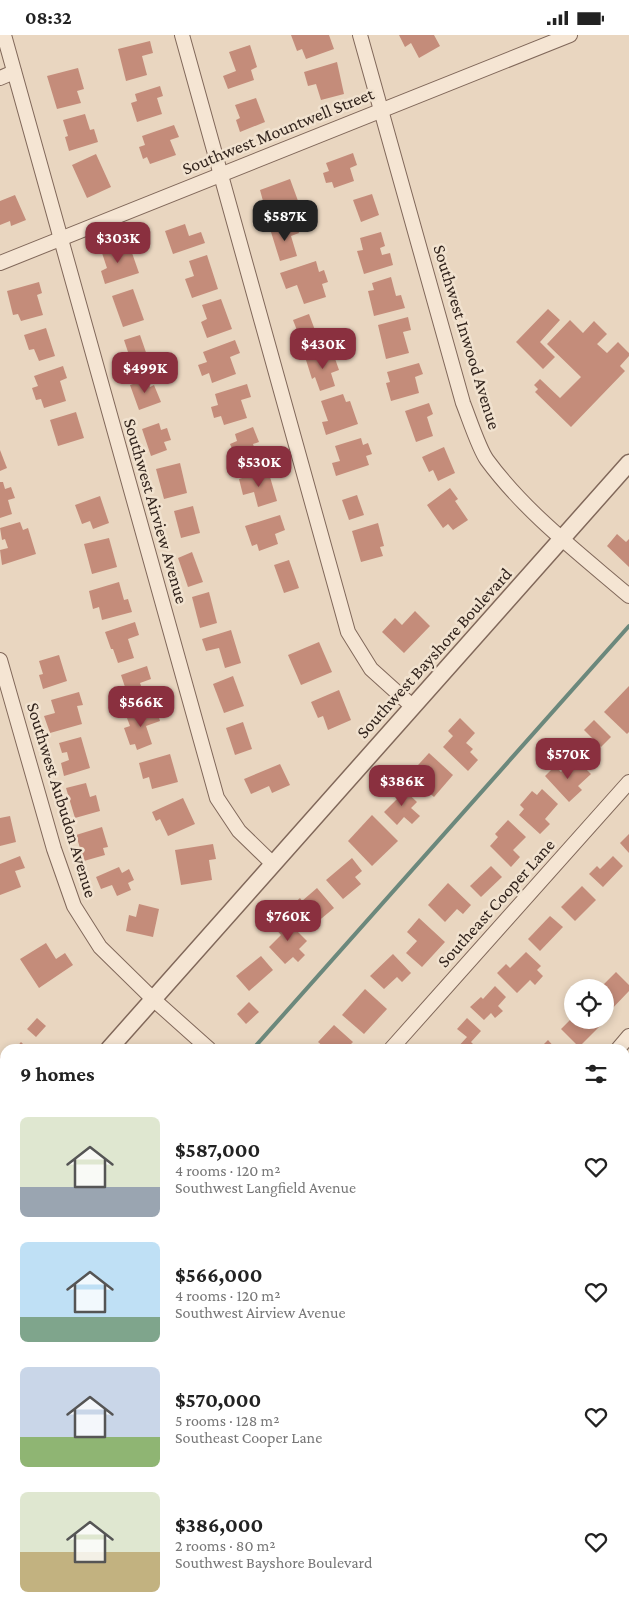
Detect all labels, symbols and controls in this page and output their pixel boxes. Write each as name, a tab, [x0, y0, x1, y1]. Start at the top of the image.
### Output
text: 08:32	[25, 7, 72, 28]
street label: Southwest Mountwell Street	[179, 83, 378, 179]
pin: $587K	[250, 199, 320, 242]
text: $587K	[264, 207, 306, 224]
pin: $303K	[83, 221, 153, 264]
text: $303K	[96, 229, 140, 246]
street label: Southwest Inwood Avenue	[429, 242, 505, 432]
pin: $430K	[288, 327, 358, 370]
text: $430K	[301, 335, 345, 352]
pin: $499K	[110, 351, 180, 394]
text: $499K	[123, 359, 167, 376]
street label: Southwest Airview Avenue	[120, 416, 192, 606]
pin: $530K	[224, 445, 294, 488]
text: $530K	[237, 453, 281, 470]
street label: Southwest Bayshore Boulevard	[352, 563, 516, 742]
pin: $566K	[106, 685, 176, 728]
text: $566K	[119, 693, 163, 710]
street label: Southwest Aubudon Avenue	[23, 700, 101, 900]
pin: $570K	[533, 737, 603, 780]
text: $570K	[547, 745, 589, 762]
pin: $386K	[367, 765, 437, 807]
text: $386K	[380, 772, 424, 789]
street label: Southeast Cooper Lane	[433, 835, 559, 971]
pin: $760K	[253, 899, 323, 942]
text: $760K	[266, 907, 310, 924]
map controls	[564, 979, 614, 1029]
button: locate	[564, 979, 614, 1029]
icon: filters	[582, 1060, 610, 1088]
text: 9 homes	[20, 1062, 95, 1086]
icon: home	[60, 1137, 120, 1197]
text: $587,000	[175, 1138, 260, 1162]
icon: heart	[582, 1153, 610, 1181]
text: 4 rooms · 120 m²	[175, 1162, 280, 1179]
text: Southwest Langfield Avenue	[175, 1179, 356, 1196]
icon: home	[60, 1262, 120, 1322]
text: $566,000	[175, 1263, 263, 1287]
icon: heart	[582, 1278, 610, 1306]
text: 4 rooms · 120 m²	[175, 1287, 280, 1304]
text: Southwest Airview Avenue	[175, 1304, 345, 1321]
icon: home	[60, 1387, 120, 1447]
text: $570,000	[175, 1388, 261, 1412]
icon: heart	[582, 1403, 610, 1431]
text: 5 rooms · 128 m²	[175, 1412, 279, 1429]
text: Southeast Cooper Lane	[175, 1429, 322, 1446]
icon: home	[60, 1512, 120, 1572]
text: $386,000	[175, 1513, 263, 1537]
icon: heart	[582, 1528, 610, 1556]
text: 2 rooms · 80 m²	[175, 1537, 276, 1554]
text: Southwest Bayshore Boulevard	[175, 1554, 372, 1571]

